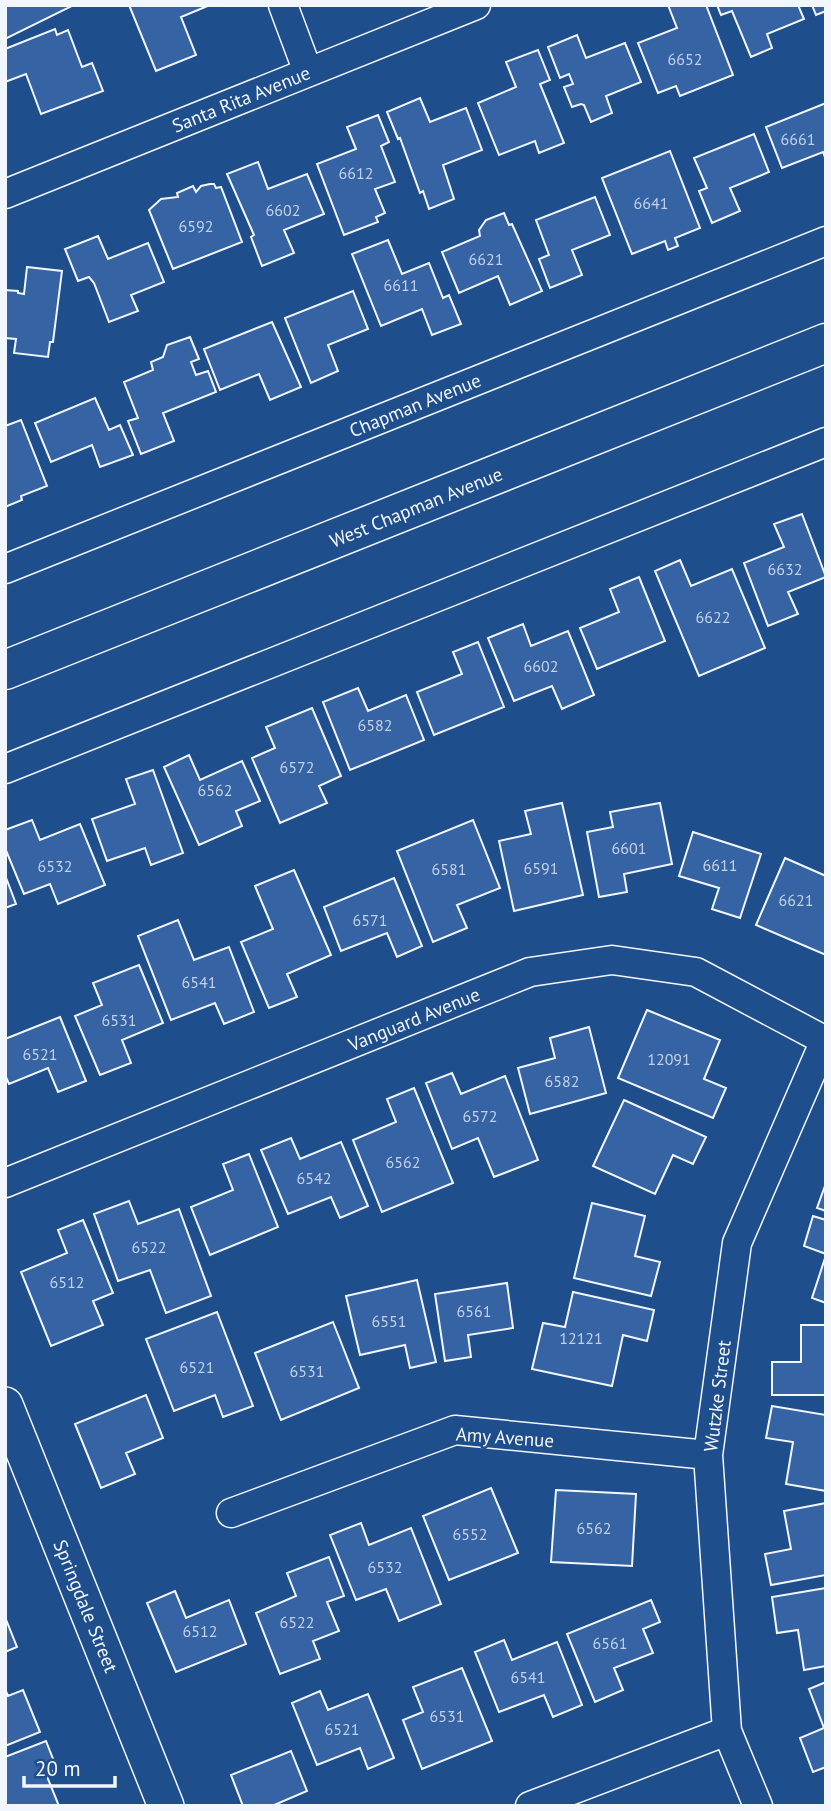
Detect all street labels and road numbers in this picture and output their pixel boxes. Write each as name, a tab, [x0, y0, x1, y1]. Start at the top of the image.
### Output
street label: Santa Rita Avenue	[168, 60, 314, 138]
street label: Chapman Avenue	[346, 368, 484, 442]
street label: West Chapman Avenue	[326, 461, 506, 553]
street label: Vanguard Avenue	[344, 982, 483, 1057]
street label: Wutzke Street	[698, 1338, 736, 1453]
street label: Amy Avenue	[455, 1422, 555, 1452]
street label: Springdale Street	[48, 1536, 124, 1676]

